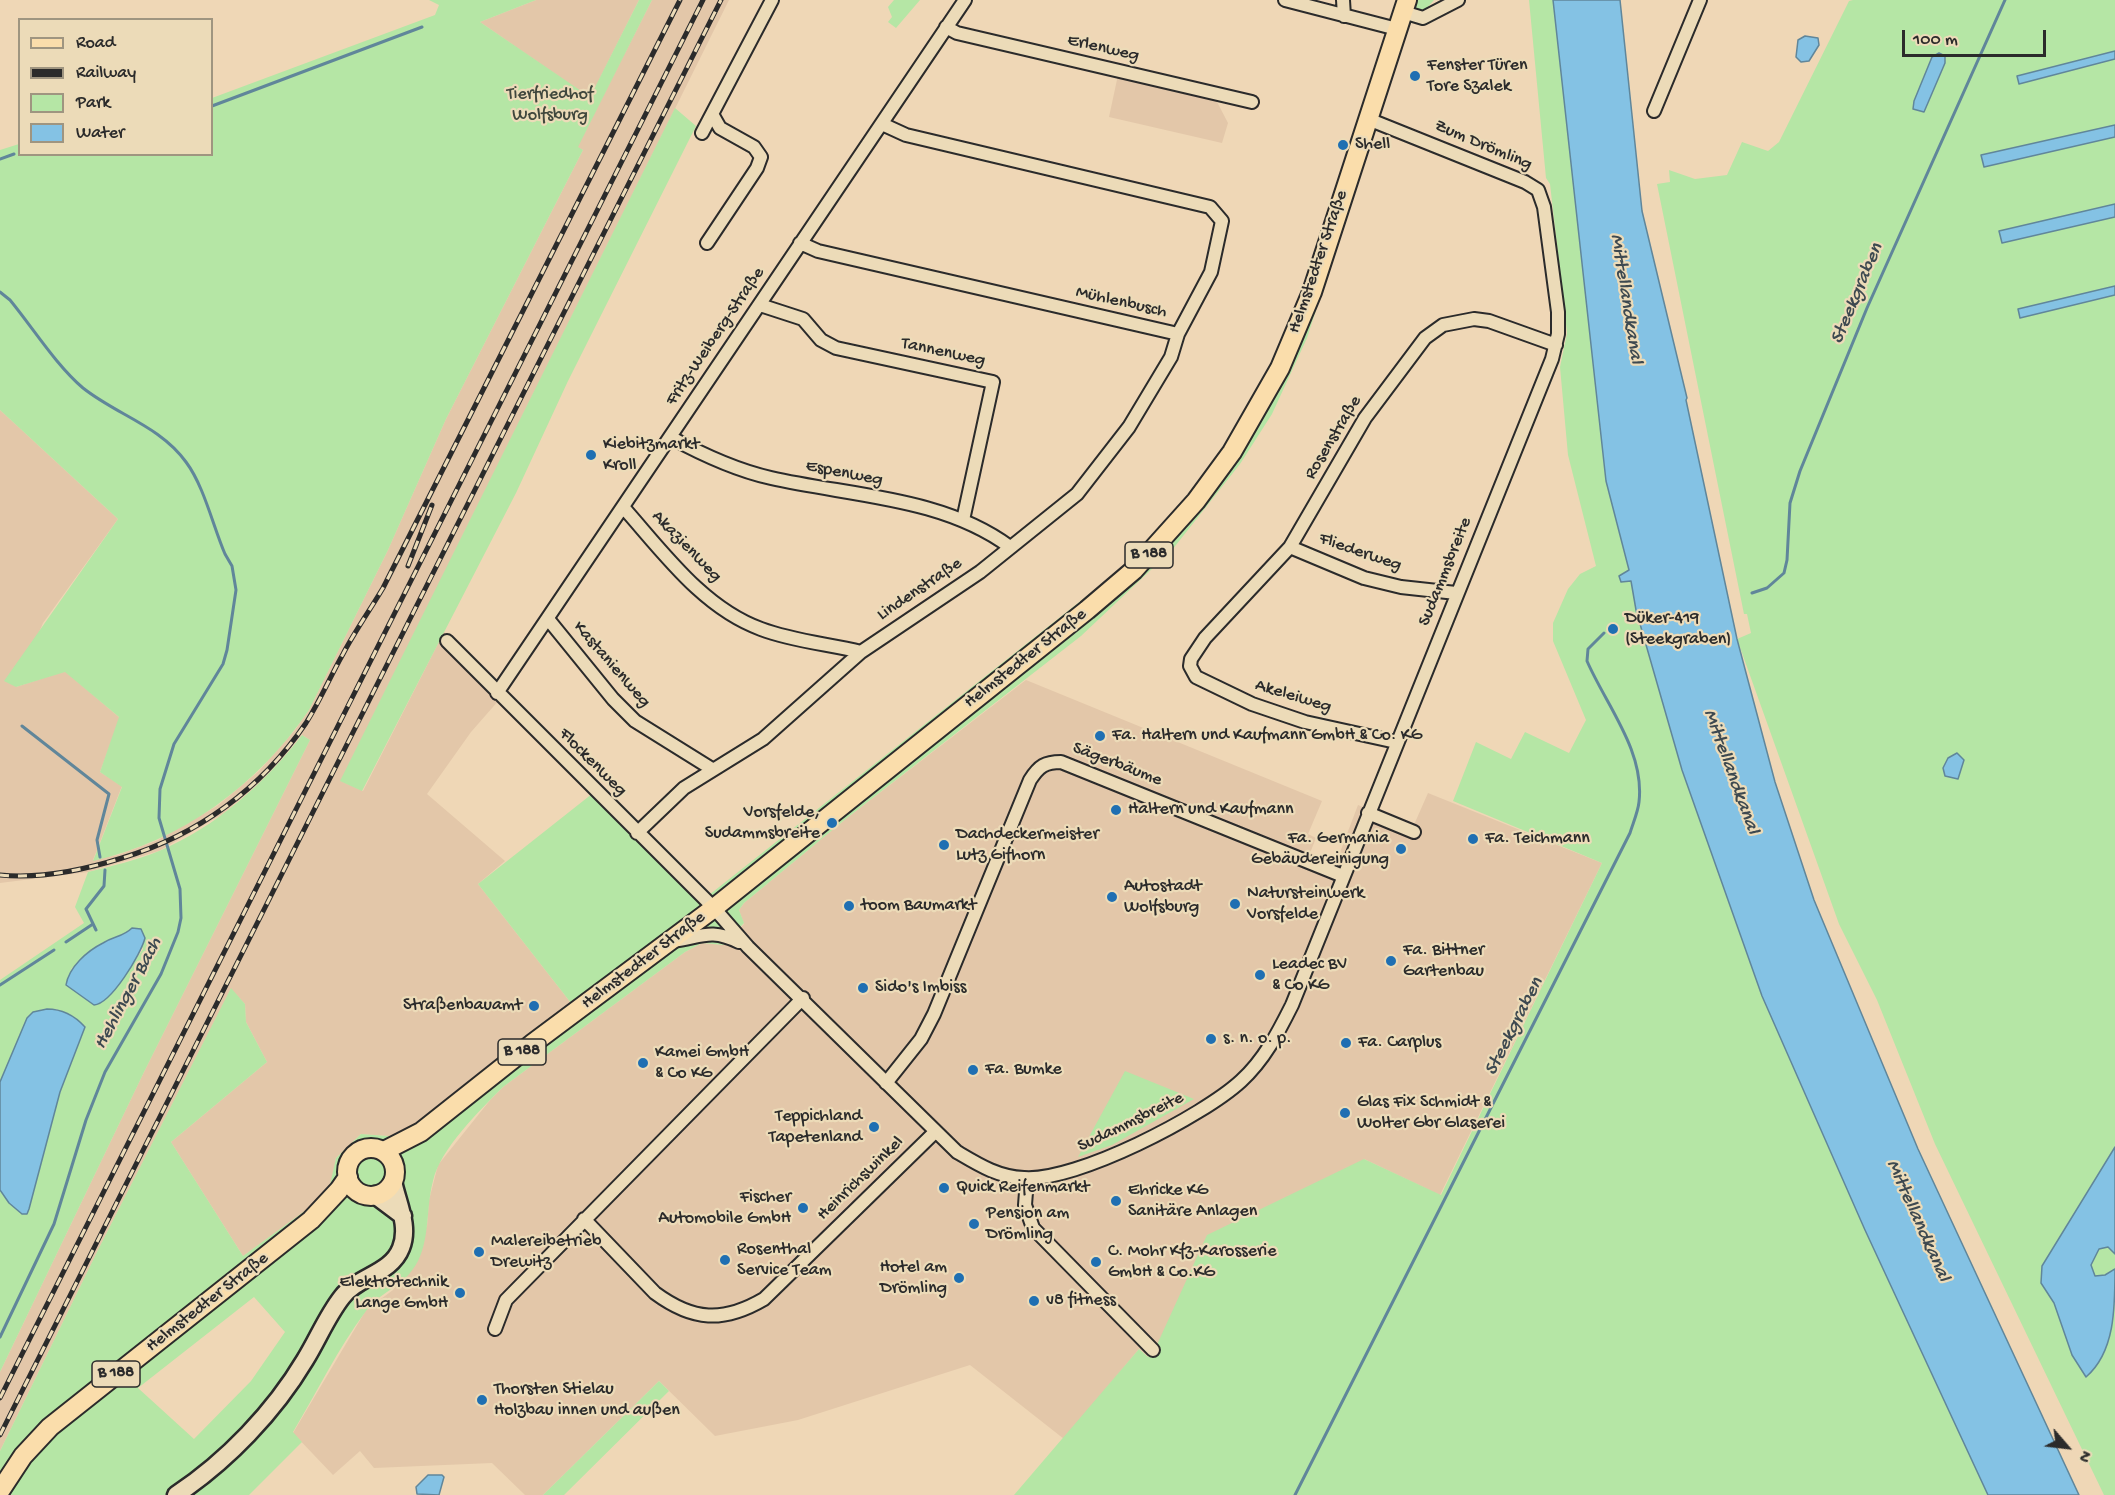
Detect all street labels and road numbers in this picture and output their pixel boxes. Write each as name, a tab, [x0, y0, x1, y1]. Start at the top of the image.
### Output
street label: Erlenweg	[1065, 30, 1141, 68]
street label: Zum Drömling	[1431, 116, 1535, 176]
street label: Helmstedter Straße	[1284, 188, 1354, 336]
street label: Fritz-Weiberg-Straße	[662, 264, 770, 410]
street label: Mühlenbusch	[1073, 282, 1169, 324]
street label: Tannenweg	[899, 334, 987, 372]
street label: Rosenstraße	[1301, 392, 1367, 484]
street label: Espenweg	[804, 456, 884, 492]
street label: Akazienweg	[646, 506, 726, 588]
street label: Sudammsbreite	[1414, 515, 1478, 629]
street label: Fliederweg	[1316, 529, 1404, 577]
road number: B 188	[1125, 542, 1173, 568]
street label: Lindenstraße	[873, 554, 967, 626]
street label: Helmstedter Straße	[960, 604, 1092, 714]
street label: Kastanienweg	[568, 617, 654, 713]
street label: Akeleiweg	[1252, 675, 1334, 719]
street label: Flockenweg	[553, 724, 631, 802]
street label: Sägerbäume	[1069, 738, 1165, 792]
street label: Helmstedter Straße	[578, 907, 710, 1015]
road number: B 188	[498, 1039, 546, 1065]
street label: Sudammsbreite	[1074, 1088, 1188, 1158]
street label: Heinrichswinkel	[813, 1132, 909, 1226]
street label: Helmstedter Straße	[142, 1248, 274, 1358]
road number: B 188	[92, 1361, 140, 1387]

